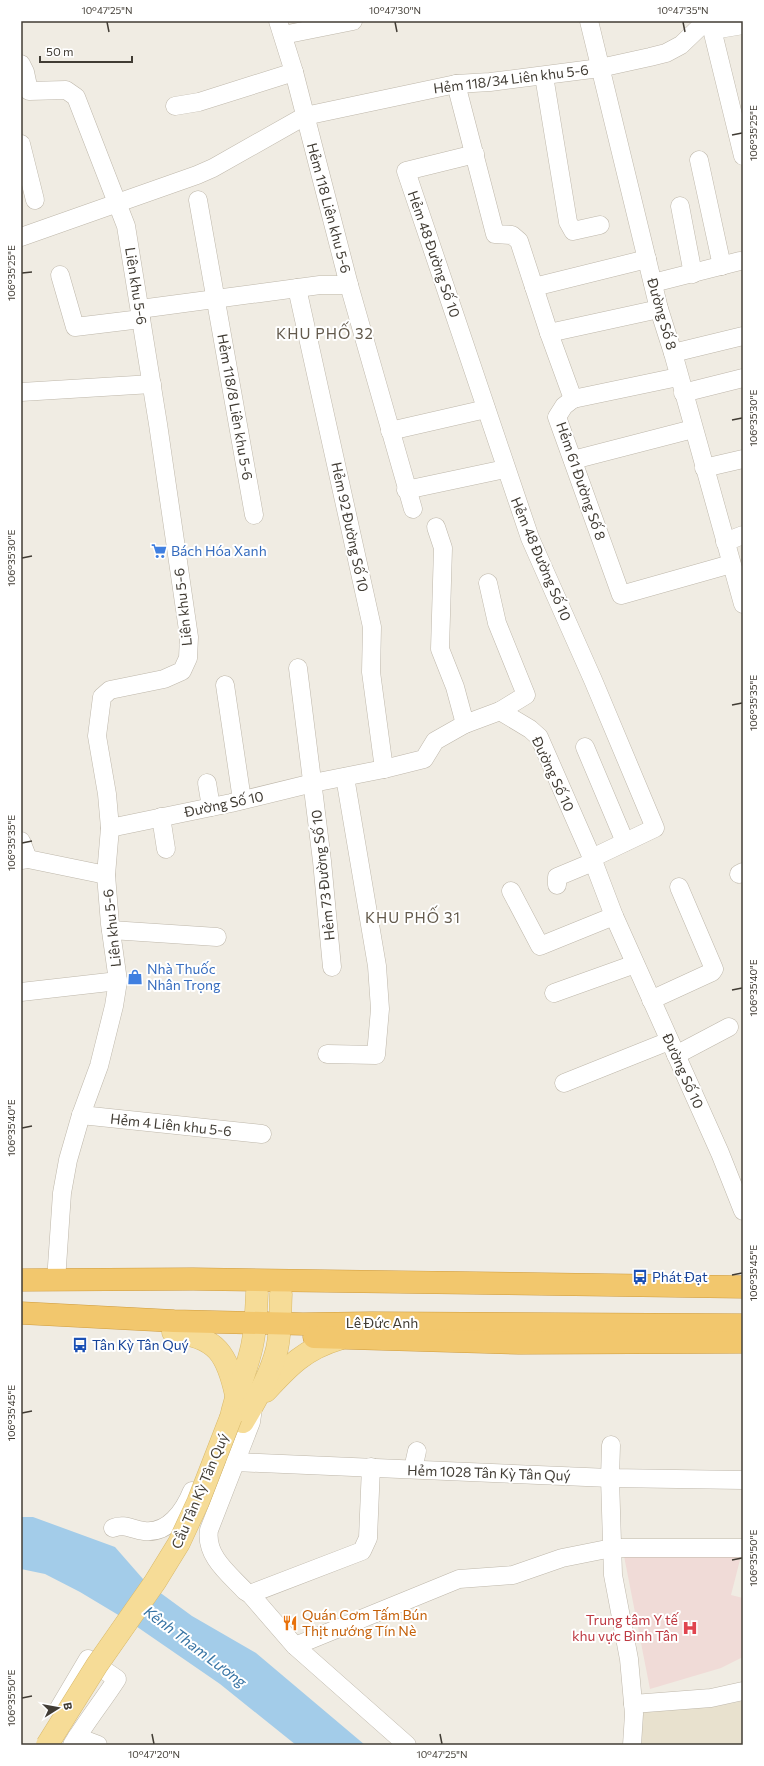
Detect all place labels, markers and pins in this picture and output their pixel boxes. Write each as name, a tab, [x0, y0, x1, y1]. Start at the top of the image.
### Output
supermarket icon: Bách Hóa Xanh	[150, 542, 168, 560]
place label: Bách Hóa Xanh	[171, 542, 267, 559]
place label: Nhà Thuốc Nhân Trọng	[147, 960, 221, 993]
shop icon: Nhà Thuốc Nhân Trọng	[126, 968, 144, 986]
bus stop icon: Phát Đạt	[631, 1268, 649, 1286]
place label: Phát Đạt	[652, 1268, 708, 1285]
bus stop icon: Tân Kỳ Tân Quý	[71, 1336, 89, 1354]
place label: Tân Kỳ Tân Quý	[92, 1336, 189, 1353]
place label: Quán Cơm Tấm Bún Thịt nướng Tín Nè	[302, 1606, 427, 1639]
place label: Trung tâm Y tế khu vực Bình Tân	[572, 1611, 680, 1644]
restaurant icon: Quán Cơm Tấm Bún Thịt nướng Tín Nè	[281, 1614, 299, 1632]
hospital icon: Trung tâm Y tế khu vực Bình Tân	[681, 1619, 699, 1637]

